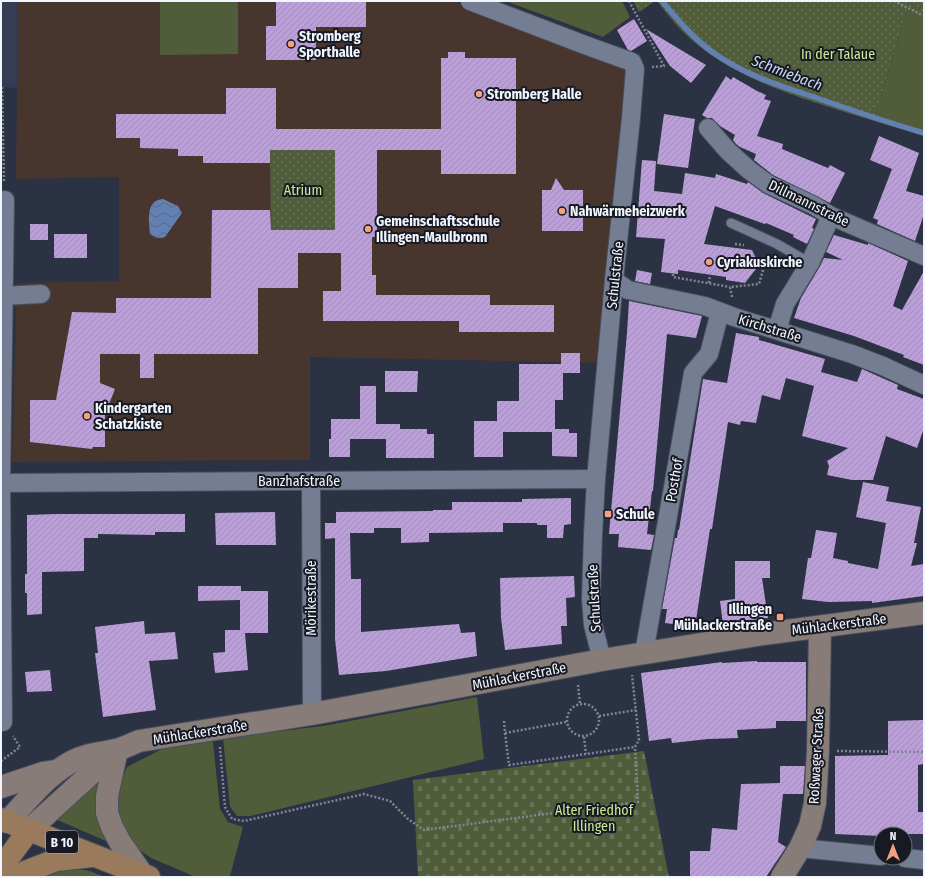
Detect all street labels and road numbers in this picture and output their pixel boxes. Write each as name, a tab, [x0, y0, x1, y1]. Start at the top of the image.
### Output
street label: Dillmannstraße	[766, 177, 852, 230]
street label: Schulstraße	[604, 240, 627, 310]
street label: Kirchstraße	[736, 311, 804, 346]
street label: Posthof	[662, 455, 687, 503]
street label: Banzhafstraße	[258, 473, 340, 490]
street label: Mörikestraße	[303, 560, 320, 636]
street label: Schulstraße	[584, 564, 605, 632]
street label: Mühlackerstraße	[791, 610, 888, 639]
street label: Mühlackerstraße	[471, 659, 568, 694]
street label: Roßwager Straße	[805, 707, 828, 805]
street label: Mühlackerstraße	[152, 717, 249, 748]
road number: B 10	[46, 831, 78, 853]

